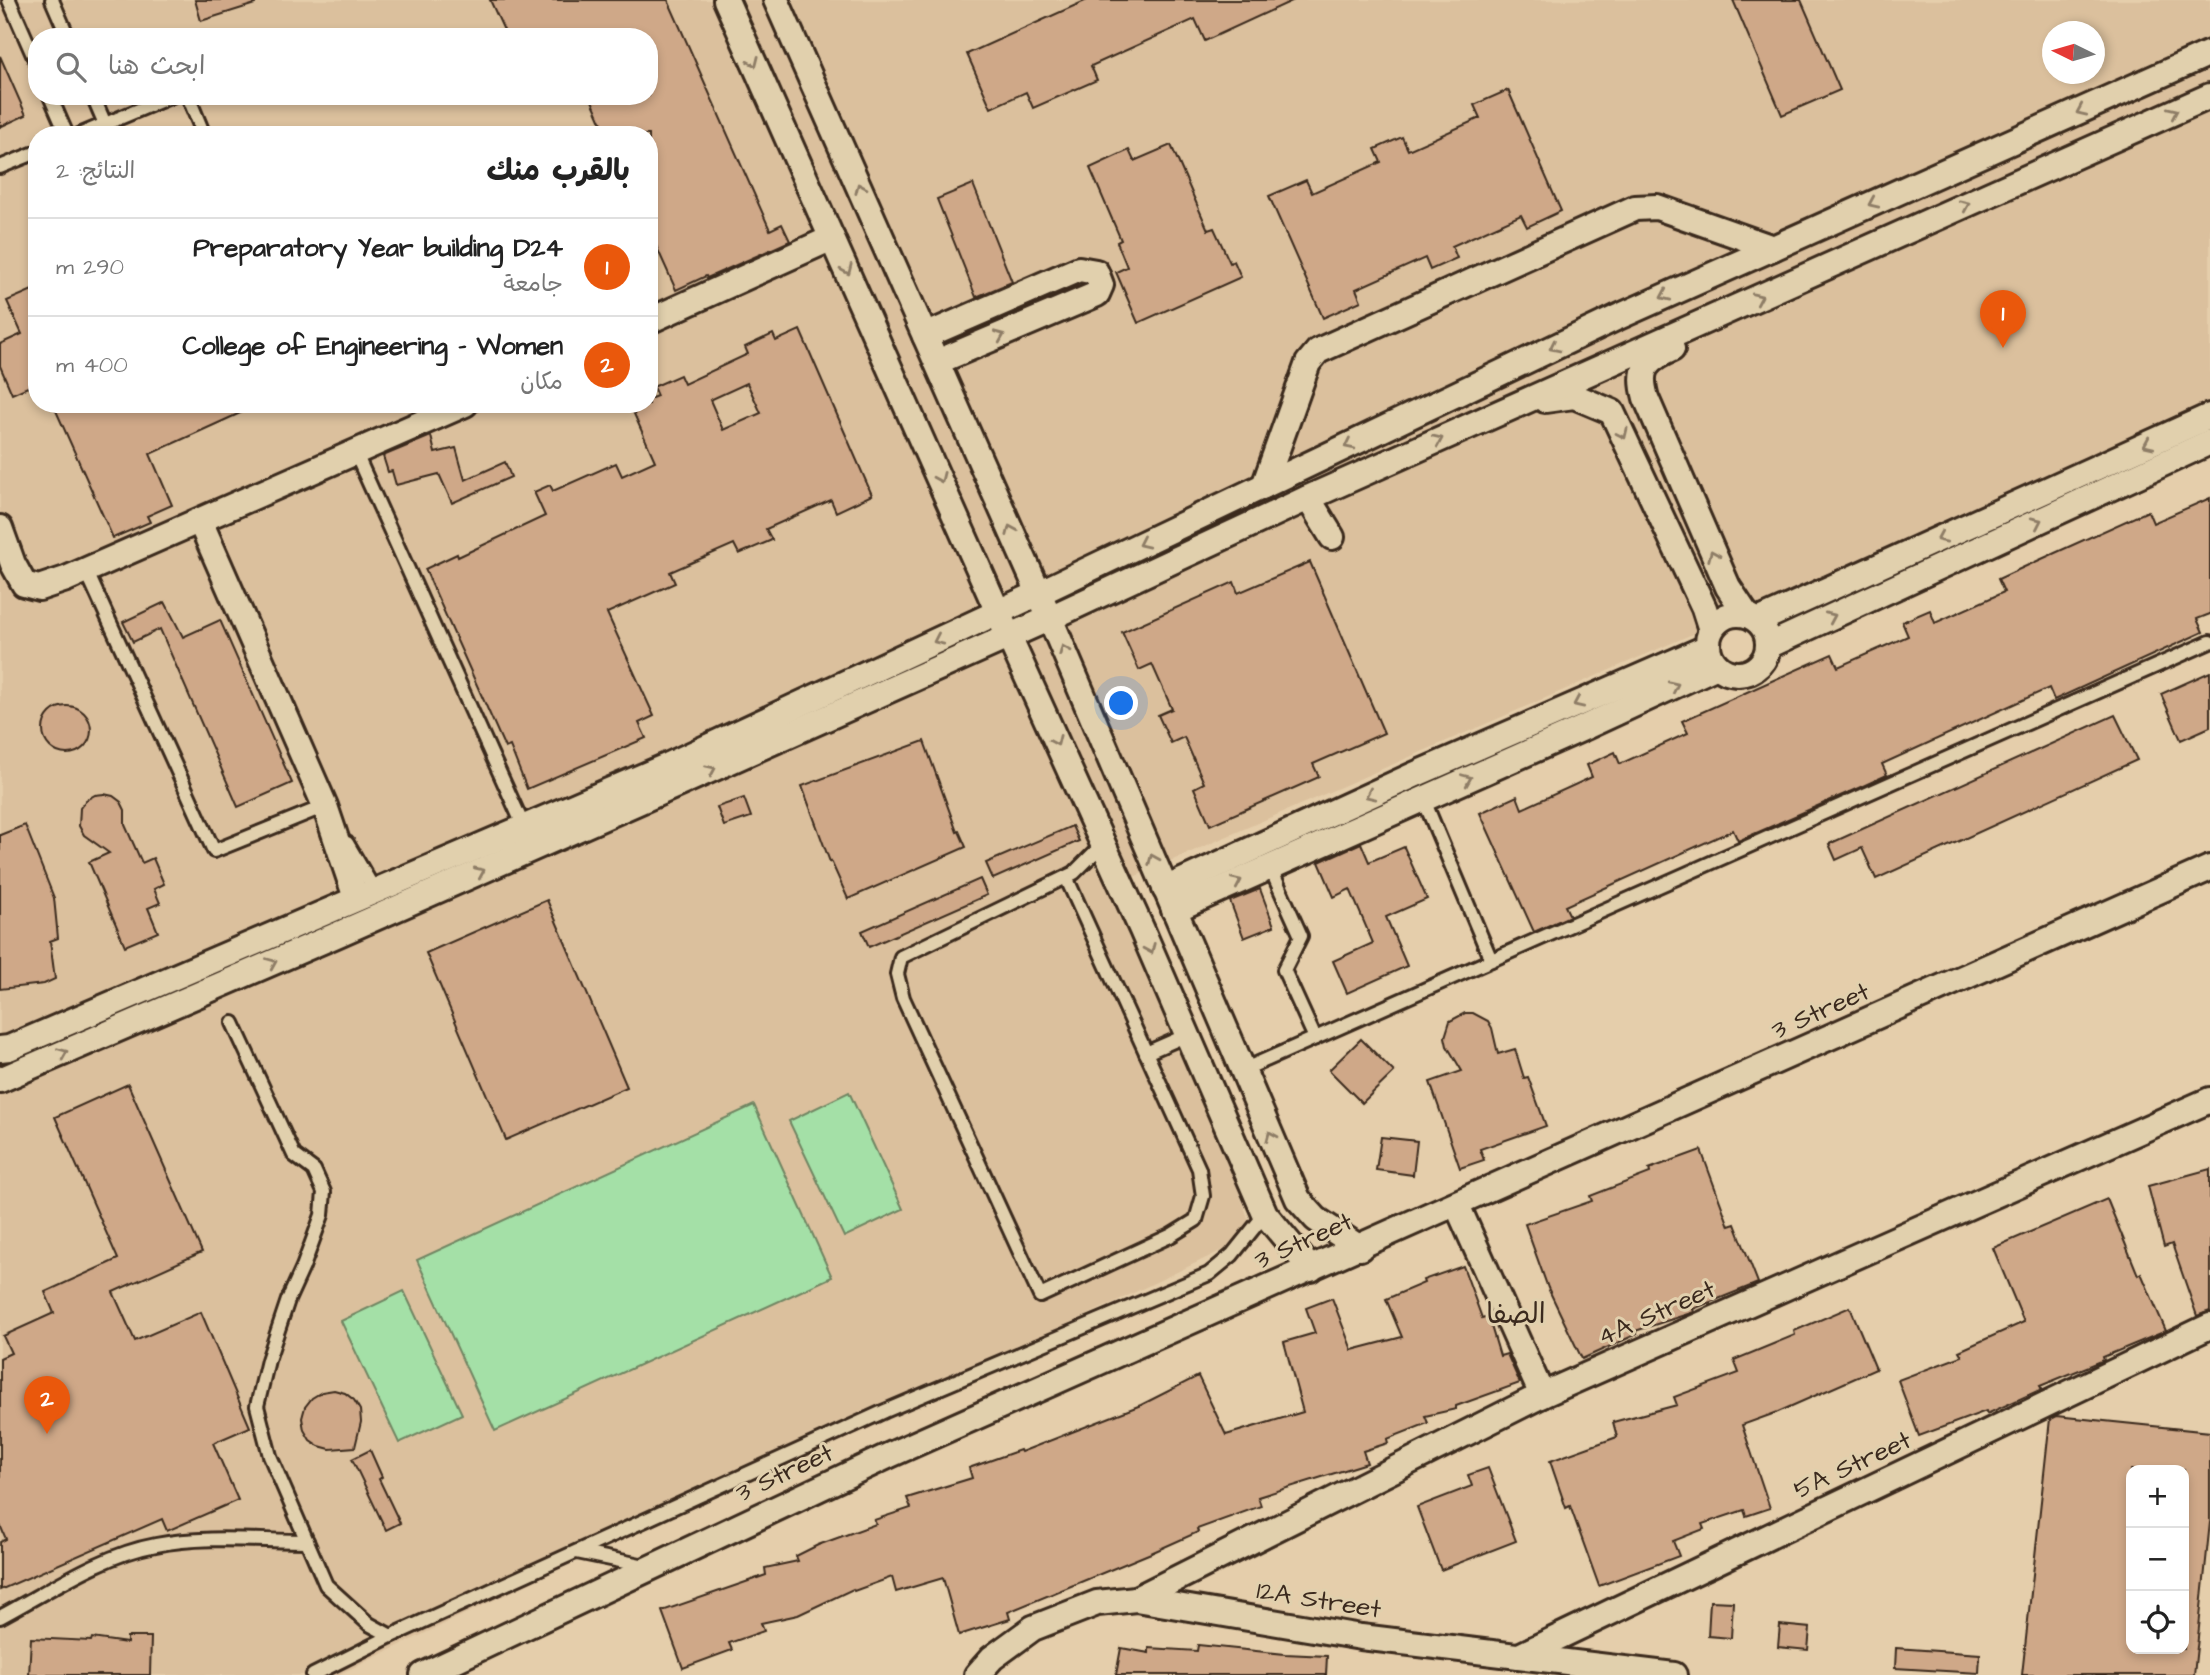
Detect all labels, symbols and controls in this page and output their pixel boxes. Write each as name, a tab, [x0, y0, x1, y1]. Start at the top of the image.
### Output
north arrow	[2042, 21, 2105, 84]
search box	[28, 28, 658, 105]
icon: search	[52, 48, 90, 86]
text: ابحث هنا	[108, 48, 205, 84]
one-way arrow	[746, 55, 760, 67]
one-way arrow	[2075, 103, 2088, 117]
one-way arrow	[2166, 106, 2178, 120]
text: بالقرب منك	[486, 150, 630, 192]
text: النتائج: 2	[56, 155, 135, 187]
one-way arrow	[854, 183, 868, 195]
one-way arrow	[1868, 195, 1880, 209]
one-way arrow	[1958, 199, 1971, 213]
text: Preparatory Year building D24	[193, 230, 563, 266]
text: 290 m	[56, 251, 124, 283]
text: 1	[606, 251, 608, 283]
one-way arrow	[839, 263, 853, 275]
text: جامعة	[503, 268, 563, 300]
one-way arrow	[1660, 288, 1672, 302]
pin: 1	[1980, 290, 2026, 348]
one-way arrow	[1750, 292, 1763, 306]
text: College of Engineering - Women	[183, 328, 563, 364]
one-way arrow	[993, 330, 1005, 344]
one-way arrow	[1549, 339, 1561, 353]
text: 400 m	[56, 349, 128, 381]
text: 2	[600, 349, 614, 381]
text: مكان	[520, 366, 563, 398]
one-way arrow	[1614, 427, 1628, 439]
one-way arrow	[1431, 434, 1443, 448]
one-way arrow	[2143, 436, 2155, 450]
one-way arrow	[1344, 437, 1356, 451]
one-way arrow	[932, 471, 946, 483]
one-way arrow	[2030, 516, 2042, 530]
one-way arrow	[1005, 525, 1019, 538]
one-way arrow	[1936, 530, 1948, 544]
one-way arrow	[1138, 535, 1150, 549]
one-way arrow	[1707, 549, 1721, 562]
one-way arrow	[1823, 611, 1836, 625]
one-way arrow	[932, 632, 945, 646]
one-way arrow	[1058, 645, 1072, 657]
one-way arrow	[1667, 680, 1679, 694]
your location	[1104, 686, 1138, 720]
one-way arrow	[1572, 695, 1585, 709]
one-way arrow	[1048, 734, 1062, 746]
one-way arrow	[703, 764, 716, 778]
one-way arrow	[1459, 773, 1472, 787]
one-way arrow	[1364, 787, 1377, 801]
one-way arrow	[1147, 854, 1161, 867]
one-way arrow	[473, 866, 485, 880]
one-way arrow	[1229, 876, 1242, 890]
one-way arrow	[1142, 941, 1156, 954]
one-way arrow	[264, 957, 277, 971]
street label: 3 Street	[1766, 973, 1876, 1048]
one-way arrow	[56, 1047, 68, 1061]
one-way arrow	[1265, 1131, 1279, 1143]
street label: 3 Street	[1249, 1203, 1359, 1278]
street label: 4A Street	[1592, 1271, 1721, 1355]
district label: الصفا	[1486, 1295, 1546, 1334]
pin: 2	[24, 1376, 70, 1434]
street label: 5A Street	[1788, 1422, 1917, 1508]
street label: 3 Street	[730, 1434, 840, 1511]
map controls	[2126, 1465, 2189, 1654]
button: +	[2126, 1465, 2189, 1528]
button: −	[2126, 1528, 2189, 1591]
street label: 12A Street	[1254, 1572, 1384, 1628]
button: locate	[2126, 1591, 2189, 1654]

